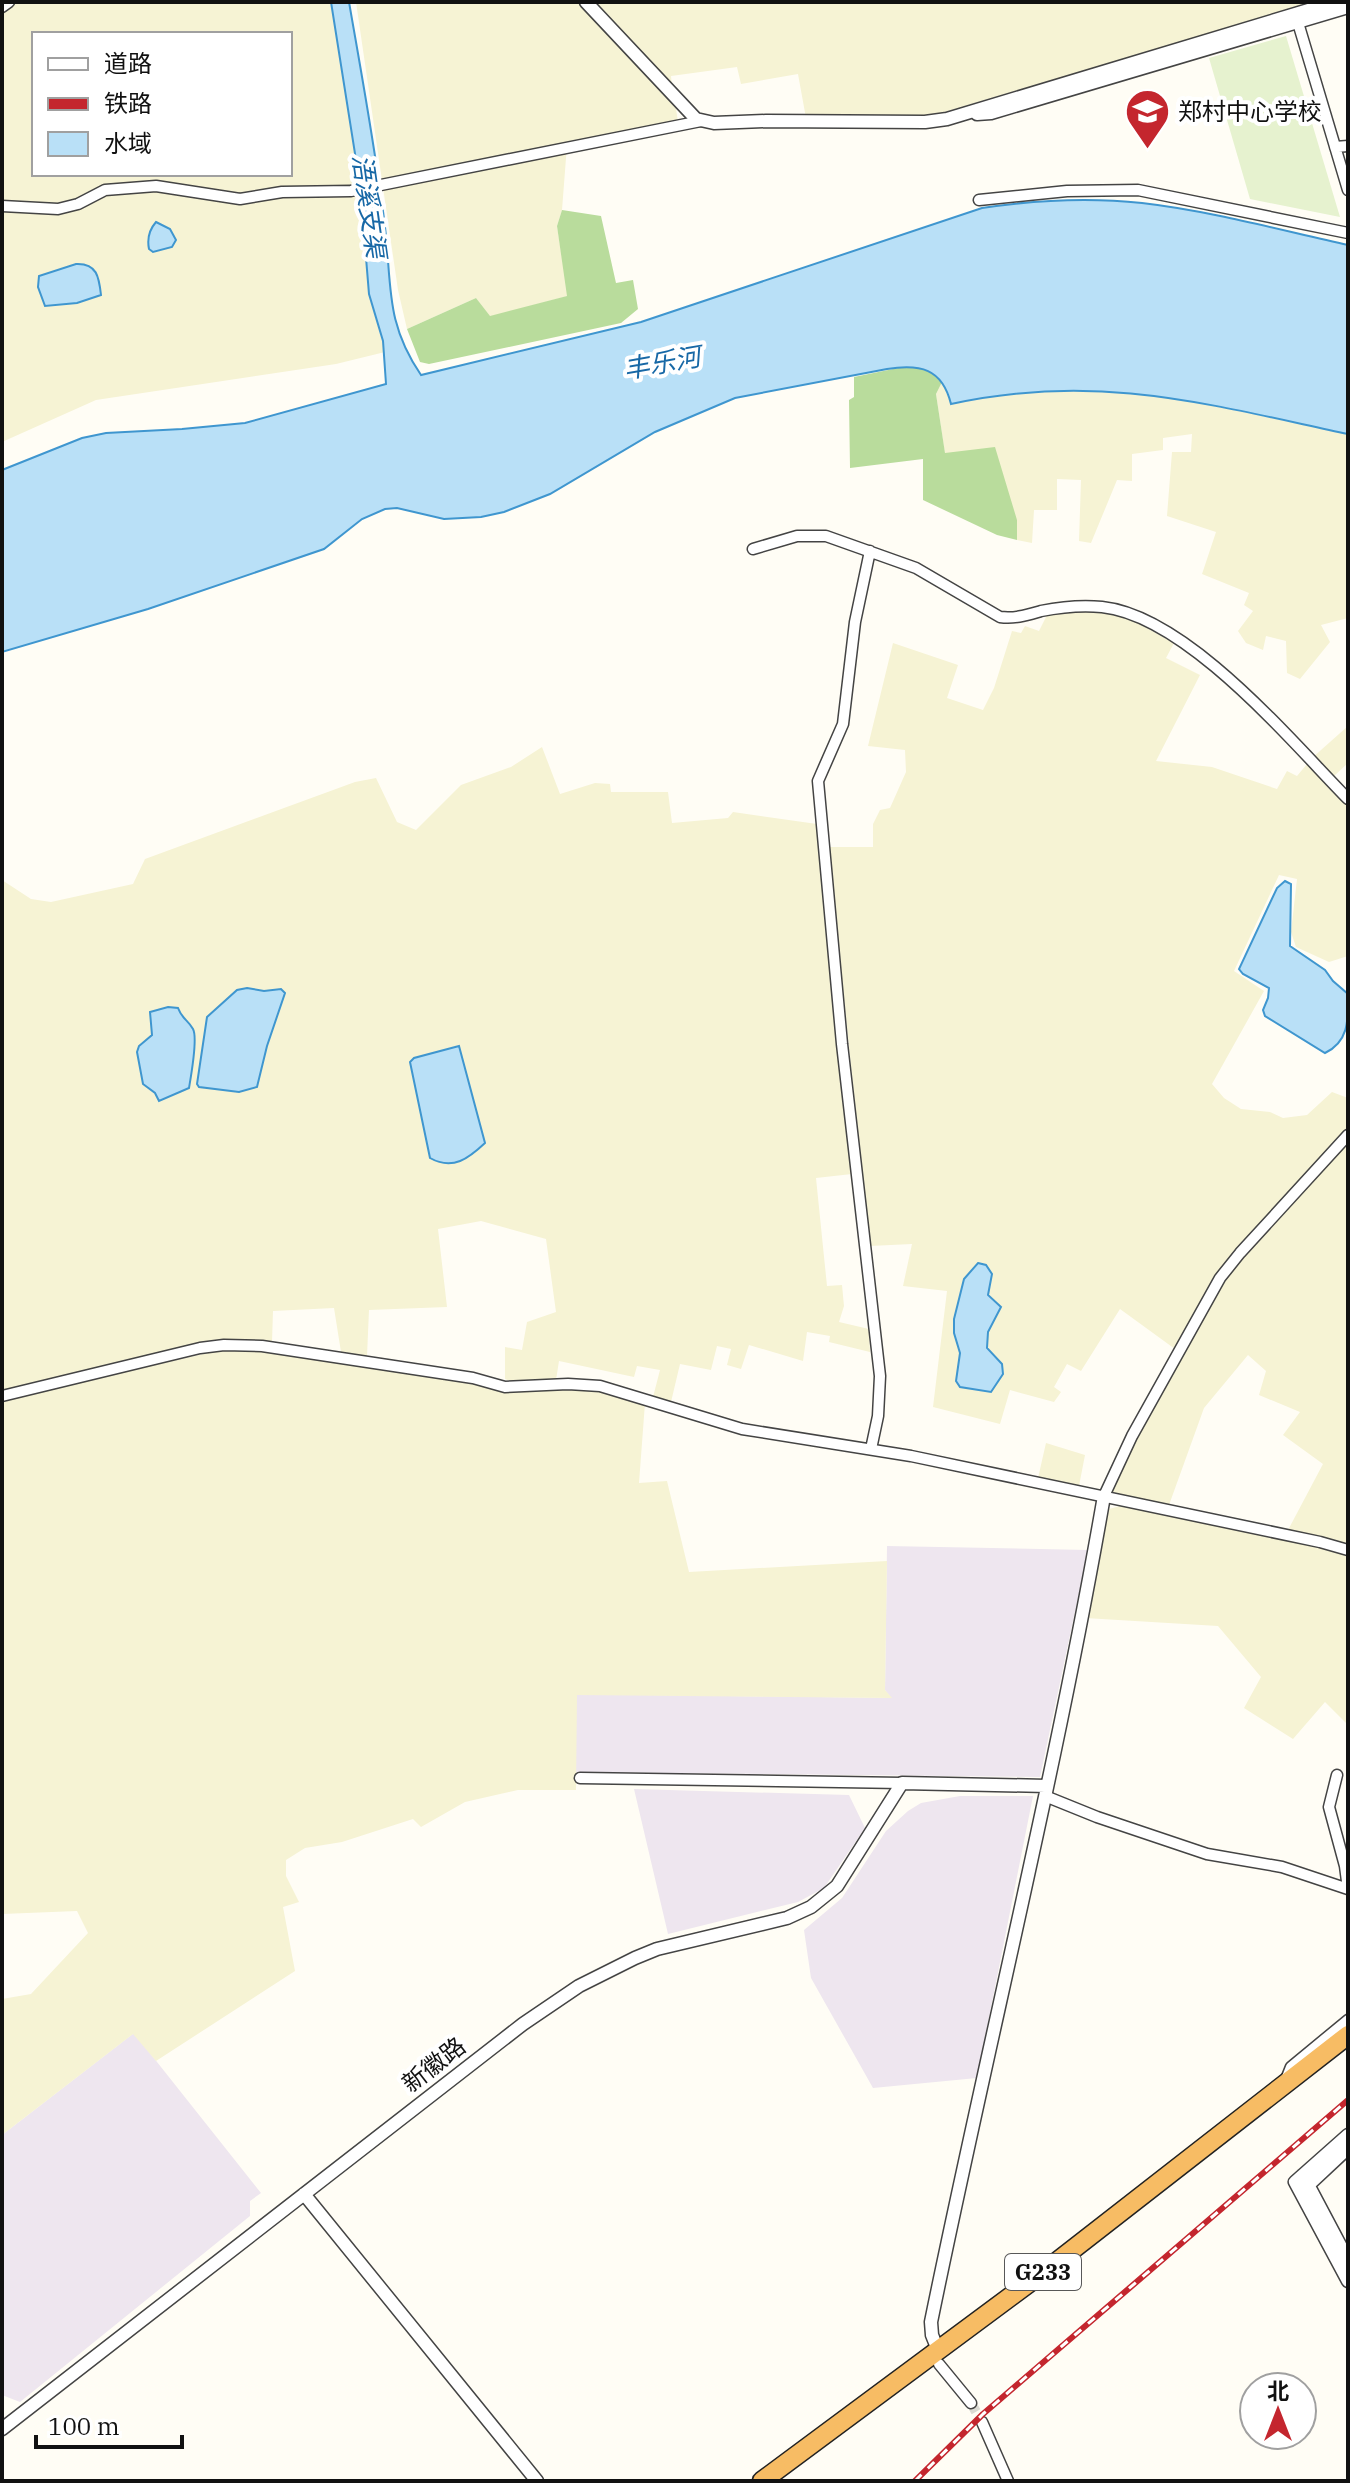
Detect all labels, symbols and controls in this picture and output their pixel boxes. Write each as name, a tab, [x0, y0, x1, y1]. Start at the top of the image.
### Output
legend	[32, 32, 292, 176]
text: 道路	[104, 47, 152, 79]
text: 铁路	[104, 87, 152, 119]
school or university icon: 郑村中心学校	[1123, 88, 1171, 151]
place label: 郑村中心学校	[1178, 95, 1322, 127]
text: 水域	[104, 127, 152, 159]
water label: 浯溪支渠	[346, 152, 395, 264]
water label: 丰乐河	[620, 338, 708, 386]
street label: 新徽路	[395, 2029, 472, 2099]
road number: G233	[1005, 2254, 1081, 2290]
north arrow	[1238, 2371, 1318, 2451]
text: 北	[1267, 2376, 1289, 2405]
scale bar	[36, 2399, 182, 2449]
text: 100 m	[48, 2410, 120, 2442]

